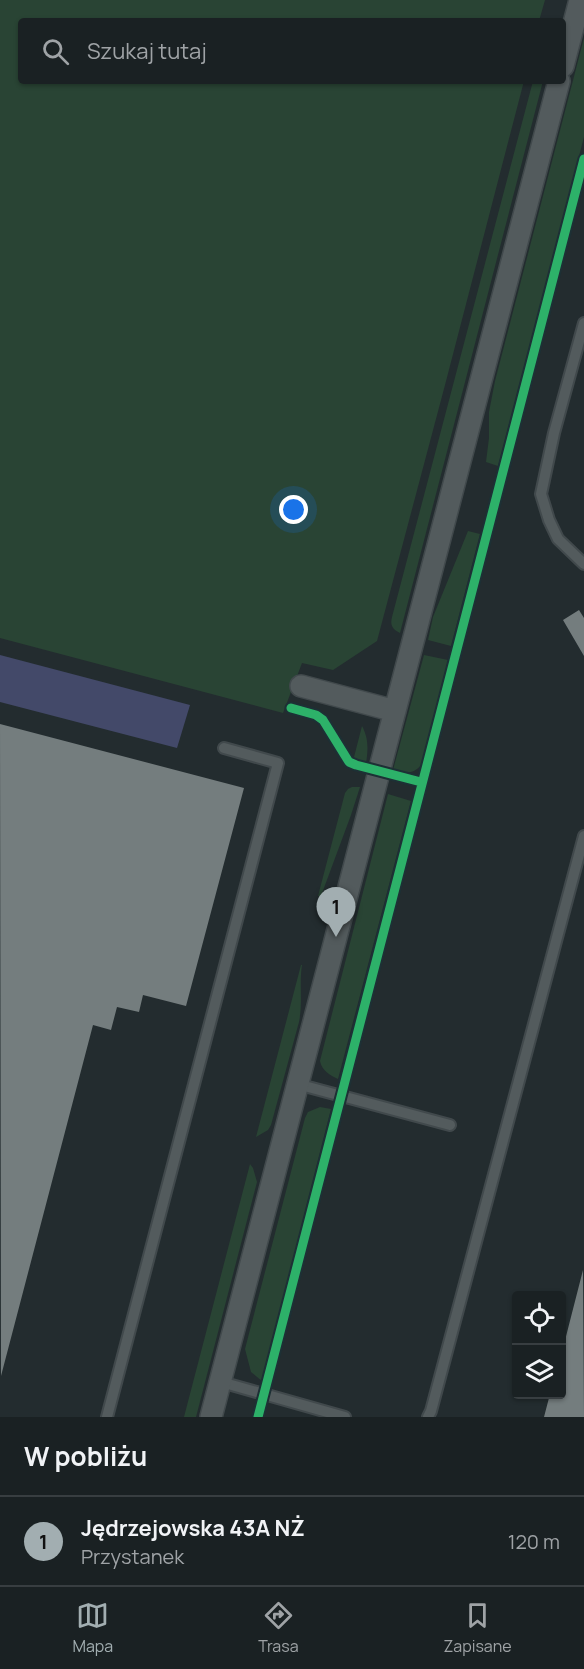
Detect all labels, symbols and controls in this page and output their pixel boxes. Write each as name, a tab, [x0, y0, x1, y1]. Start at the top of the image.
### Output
search box	[18, 18, 566, 84]
icon: search	[39, 35, 72, 68]
text: Szukaj tutaj	[87, 36, 207, 66]
your location	[279, 495, 308, 524]
pin: 1	[316, 888, 356, 937]
map controls	[512, 1291, 566, 1399]
button: locate	[512, 1291, 566, 1345]
button: layers	[512, 1345, 566, 1399]
text: W pobliżu	[24, 1438, 147, 1474]
text: Jędrzejowska 43A NŻ	[81, 1513, 305, 1543]
text: 1	[39, 1528, 48, 1555]
text: 120 m	[508, 1528, 560, 1555]
text: Przystanek	[81, 1543, 184, 1570]
tab: Mapa	[72, 1599, 113, 1657]
tab: Trasa	[258, 1599, 299, 1657]
tab: Zapisane	[444, 1599, 512, 1657]

